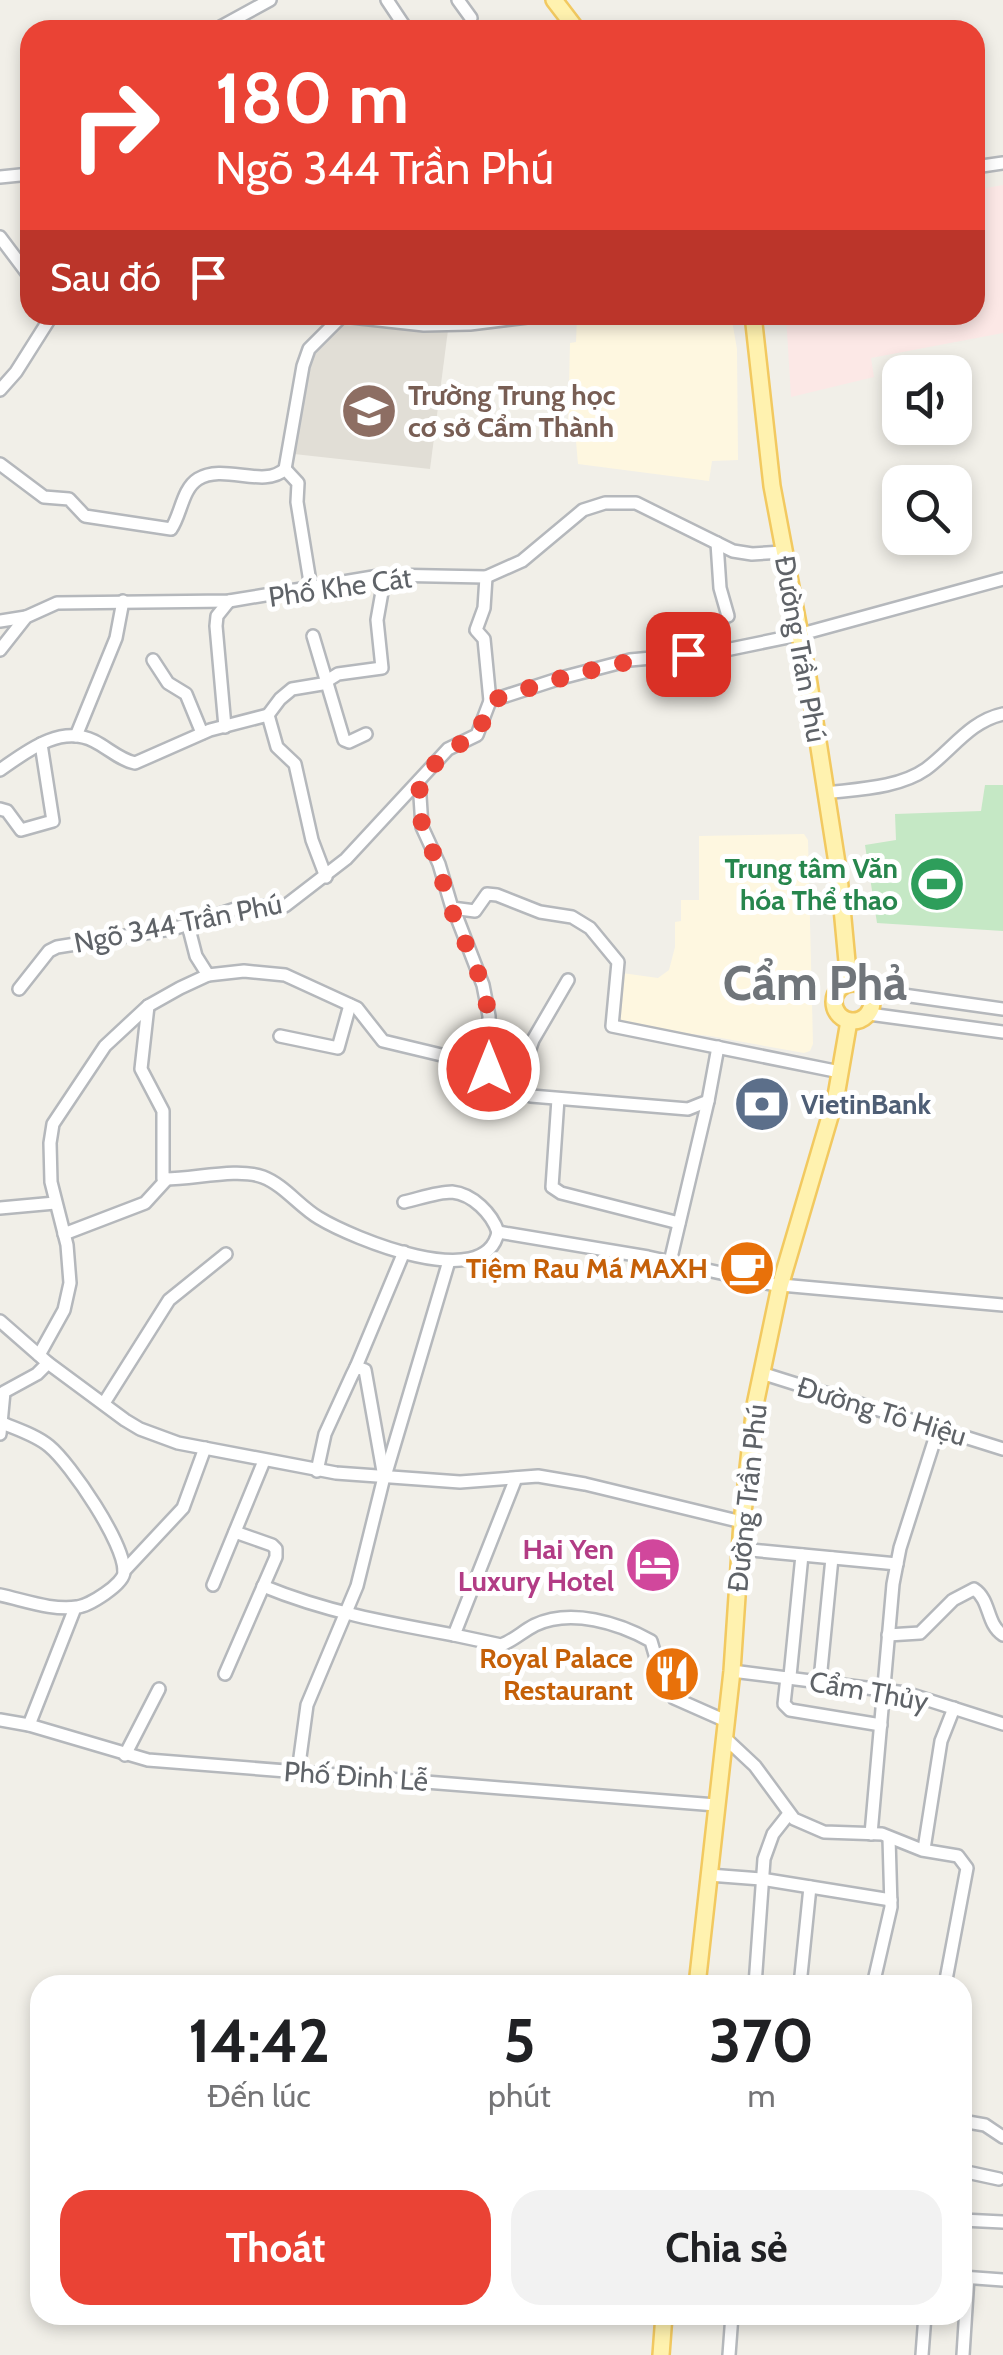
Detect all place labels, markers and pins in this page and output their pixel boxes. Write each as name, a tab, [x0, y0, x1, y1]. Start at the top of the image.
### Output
place label: Trường Trung học cơ sở Cẩm Thành	[408, 378, 616, 444]
school or university icon: Trường Trung học cơ sở Cẩm Thành	[339, 381, 399, 441]
pin	[646, 612, 731, 697]
place label: Trung tâm Văn hóa Thể thao	[725, 851, 898, 917]
sports icon: Trung tâm Văn hóa Thể thao	[907, 854, 967, 914]
bank icon: VietinBank	[732, 1074, 792, 1134]
place label: VietinBank	[801, 1087, 932, 1121]
cafe icon: Tiệm Rau Má MAXH	[717, 1238, 777, 1298]
place label: Tiệm Rau Má MAXH	[466, 1251, 708, 1285]
place label: Hai Yen Luxury Hotel	[458, 1532, 614, 1598]
hotel icon: Hai Yen Luxury Hotel	[623, 1535, 683, 1595]
place label: Royal Palace Restaurant	[479, 1641, 633, 1707]
restaurant icon: Royal Palace Restaurant	[642, 1644, 702, 1704]

